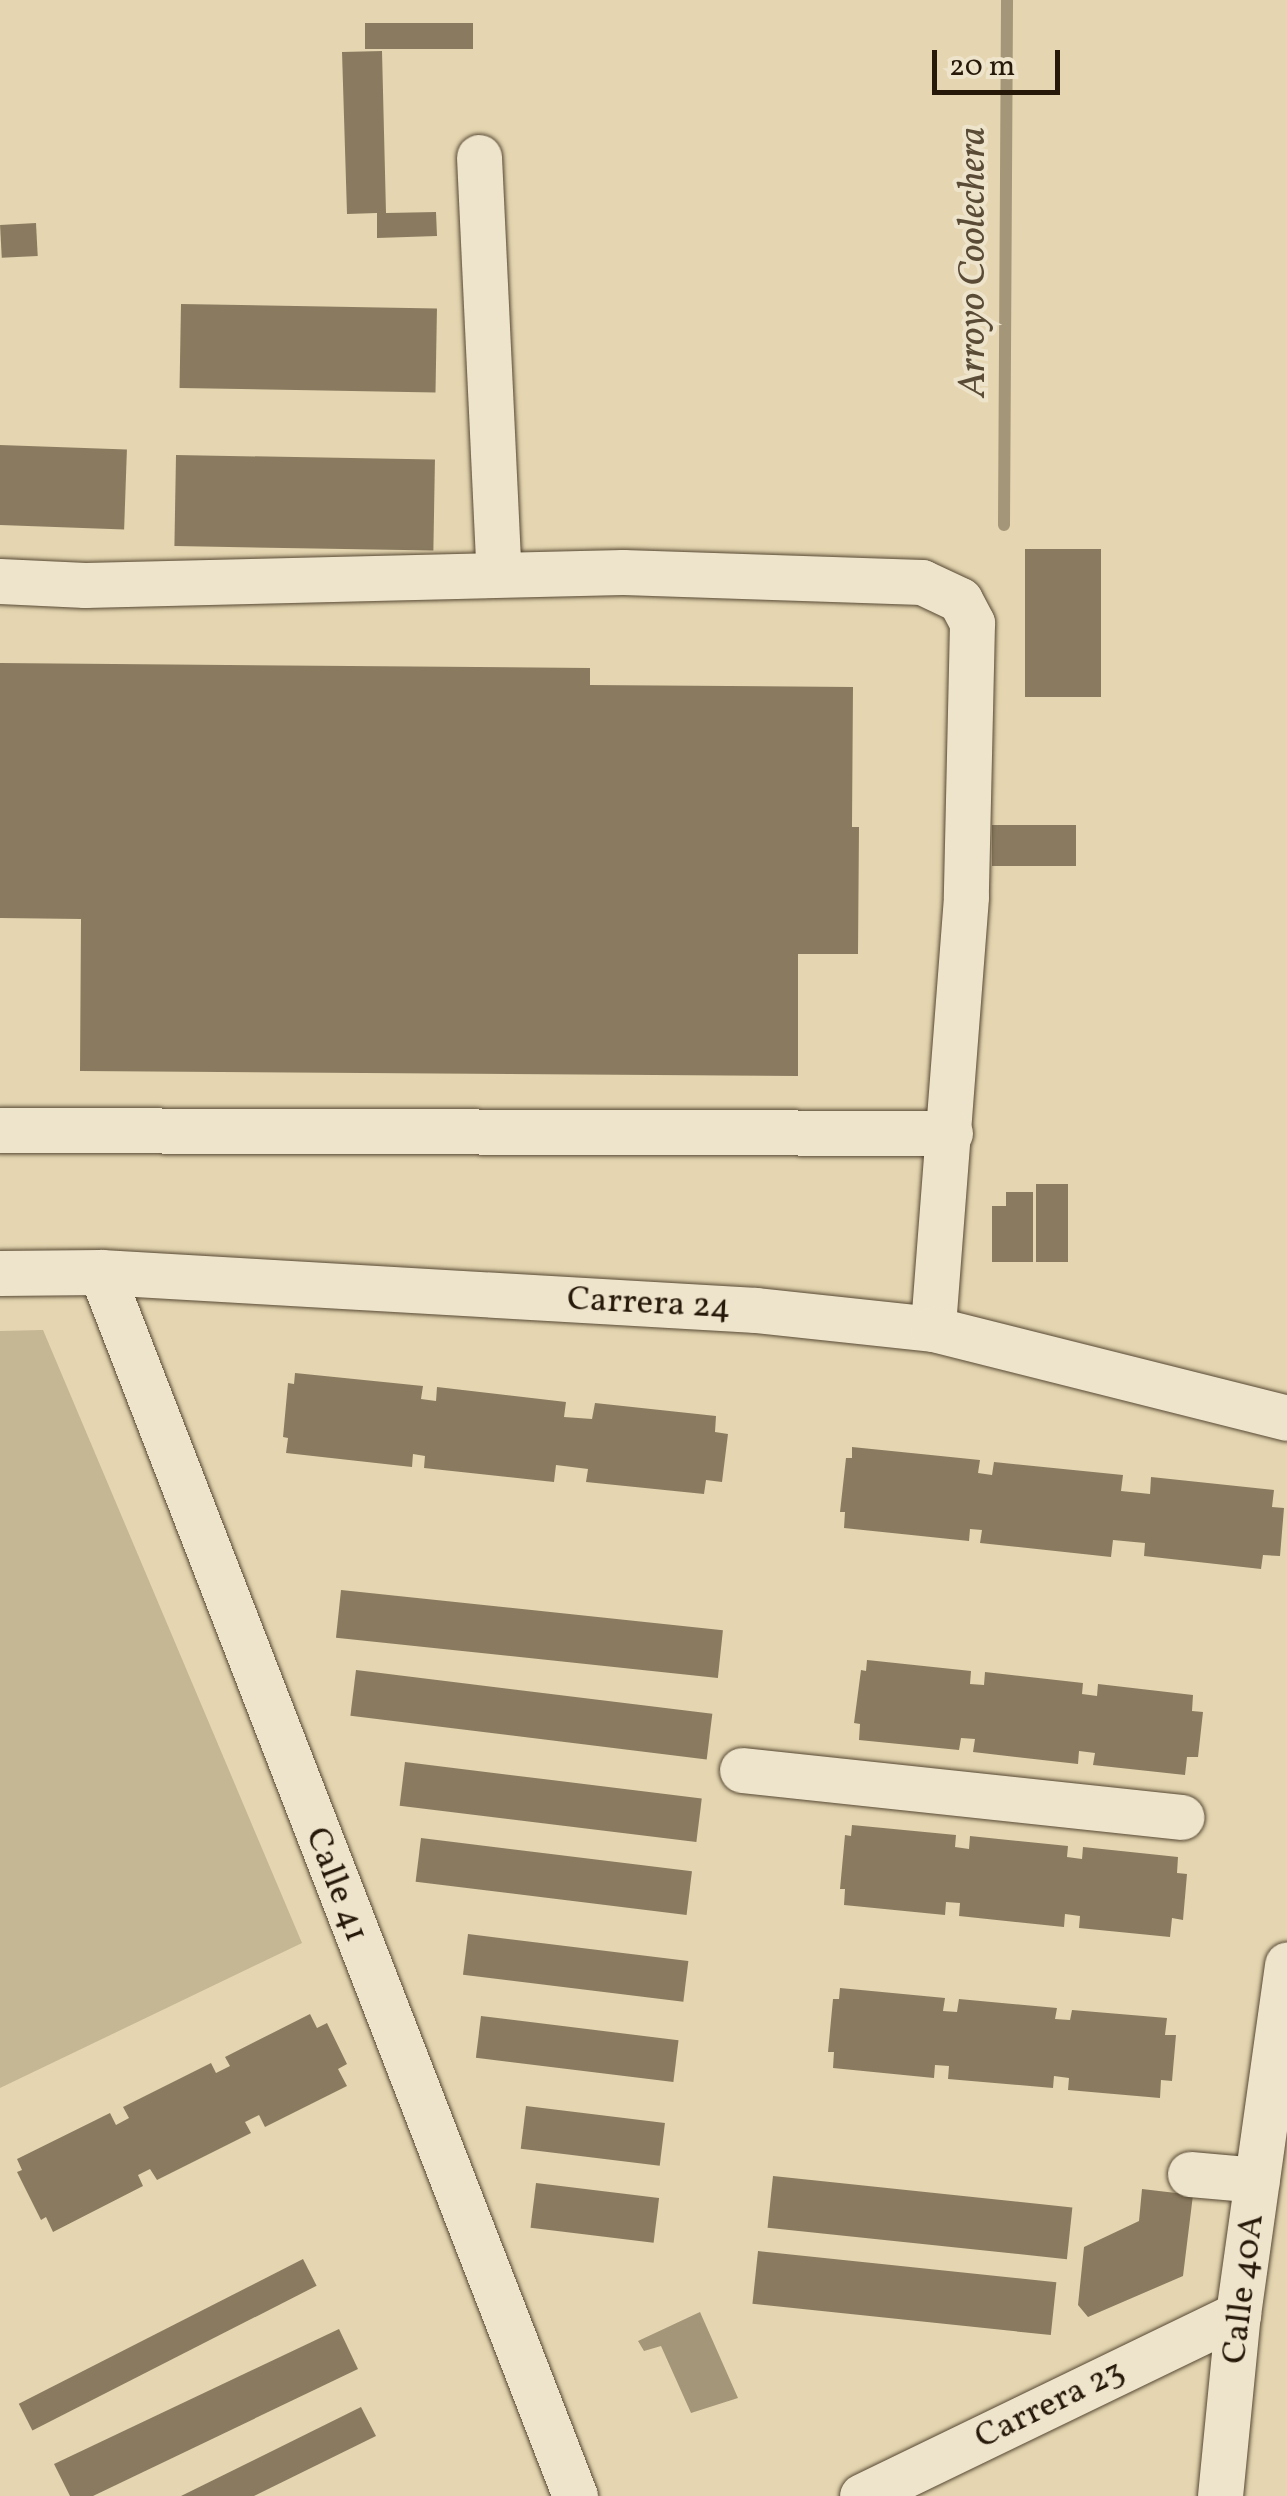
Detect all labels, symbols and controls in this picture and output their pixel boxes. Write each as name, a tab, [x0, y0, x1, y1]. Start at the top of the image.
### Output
scale bar	[937, 30, 1064, 92]
text: 20 m	[949, 46, 1015, 88]
water label: Arroyo Coolechera	[952, 127, 998, 397]
street label: Carrera 24	[566, 1279, 732, 1329]
street label: Calle 41	[295, 1822, 377, 1948]
street label: Calle 40A	[1214, 2212, 1274, 2366]
street label: Carrera 23	[968, 2351, 1132, 2459]

